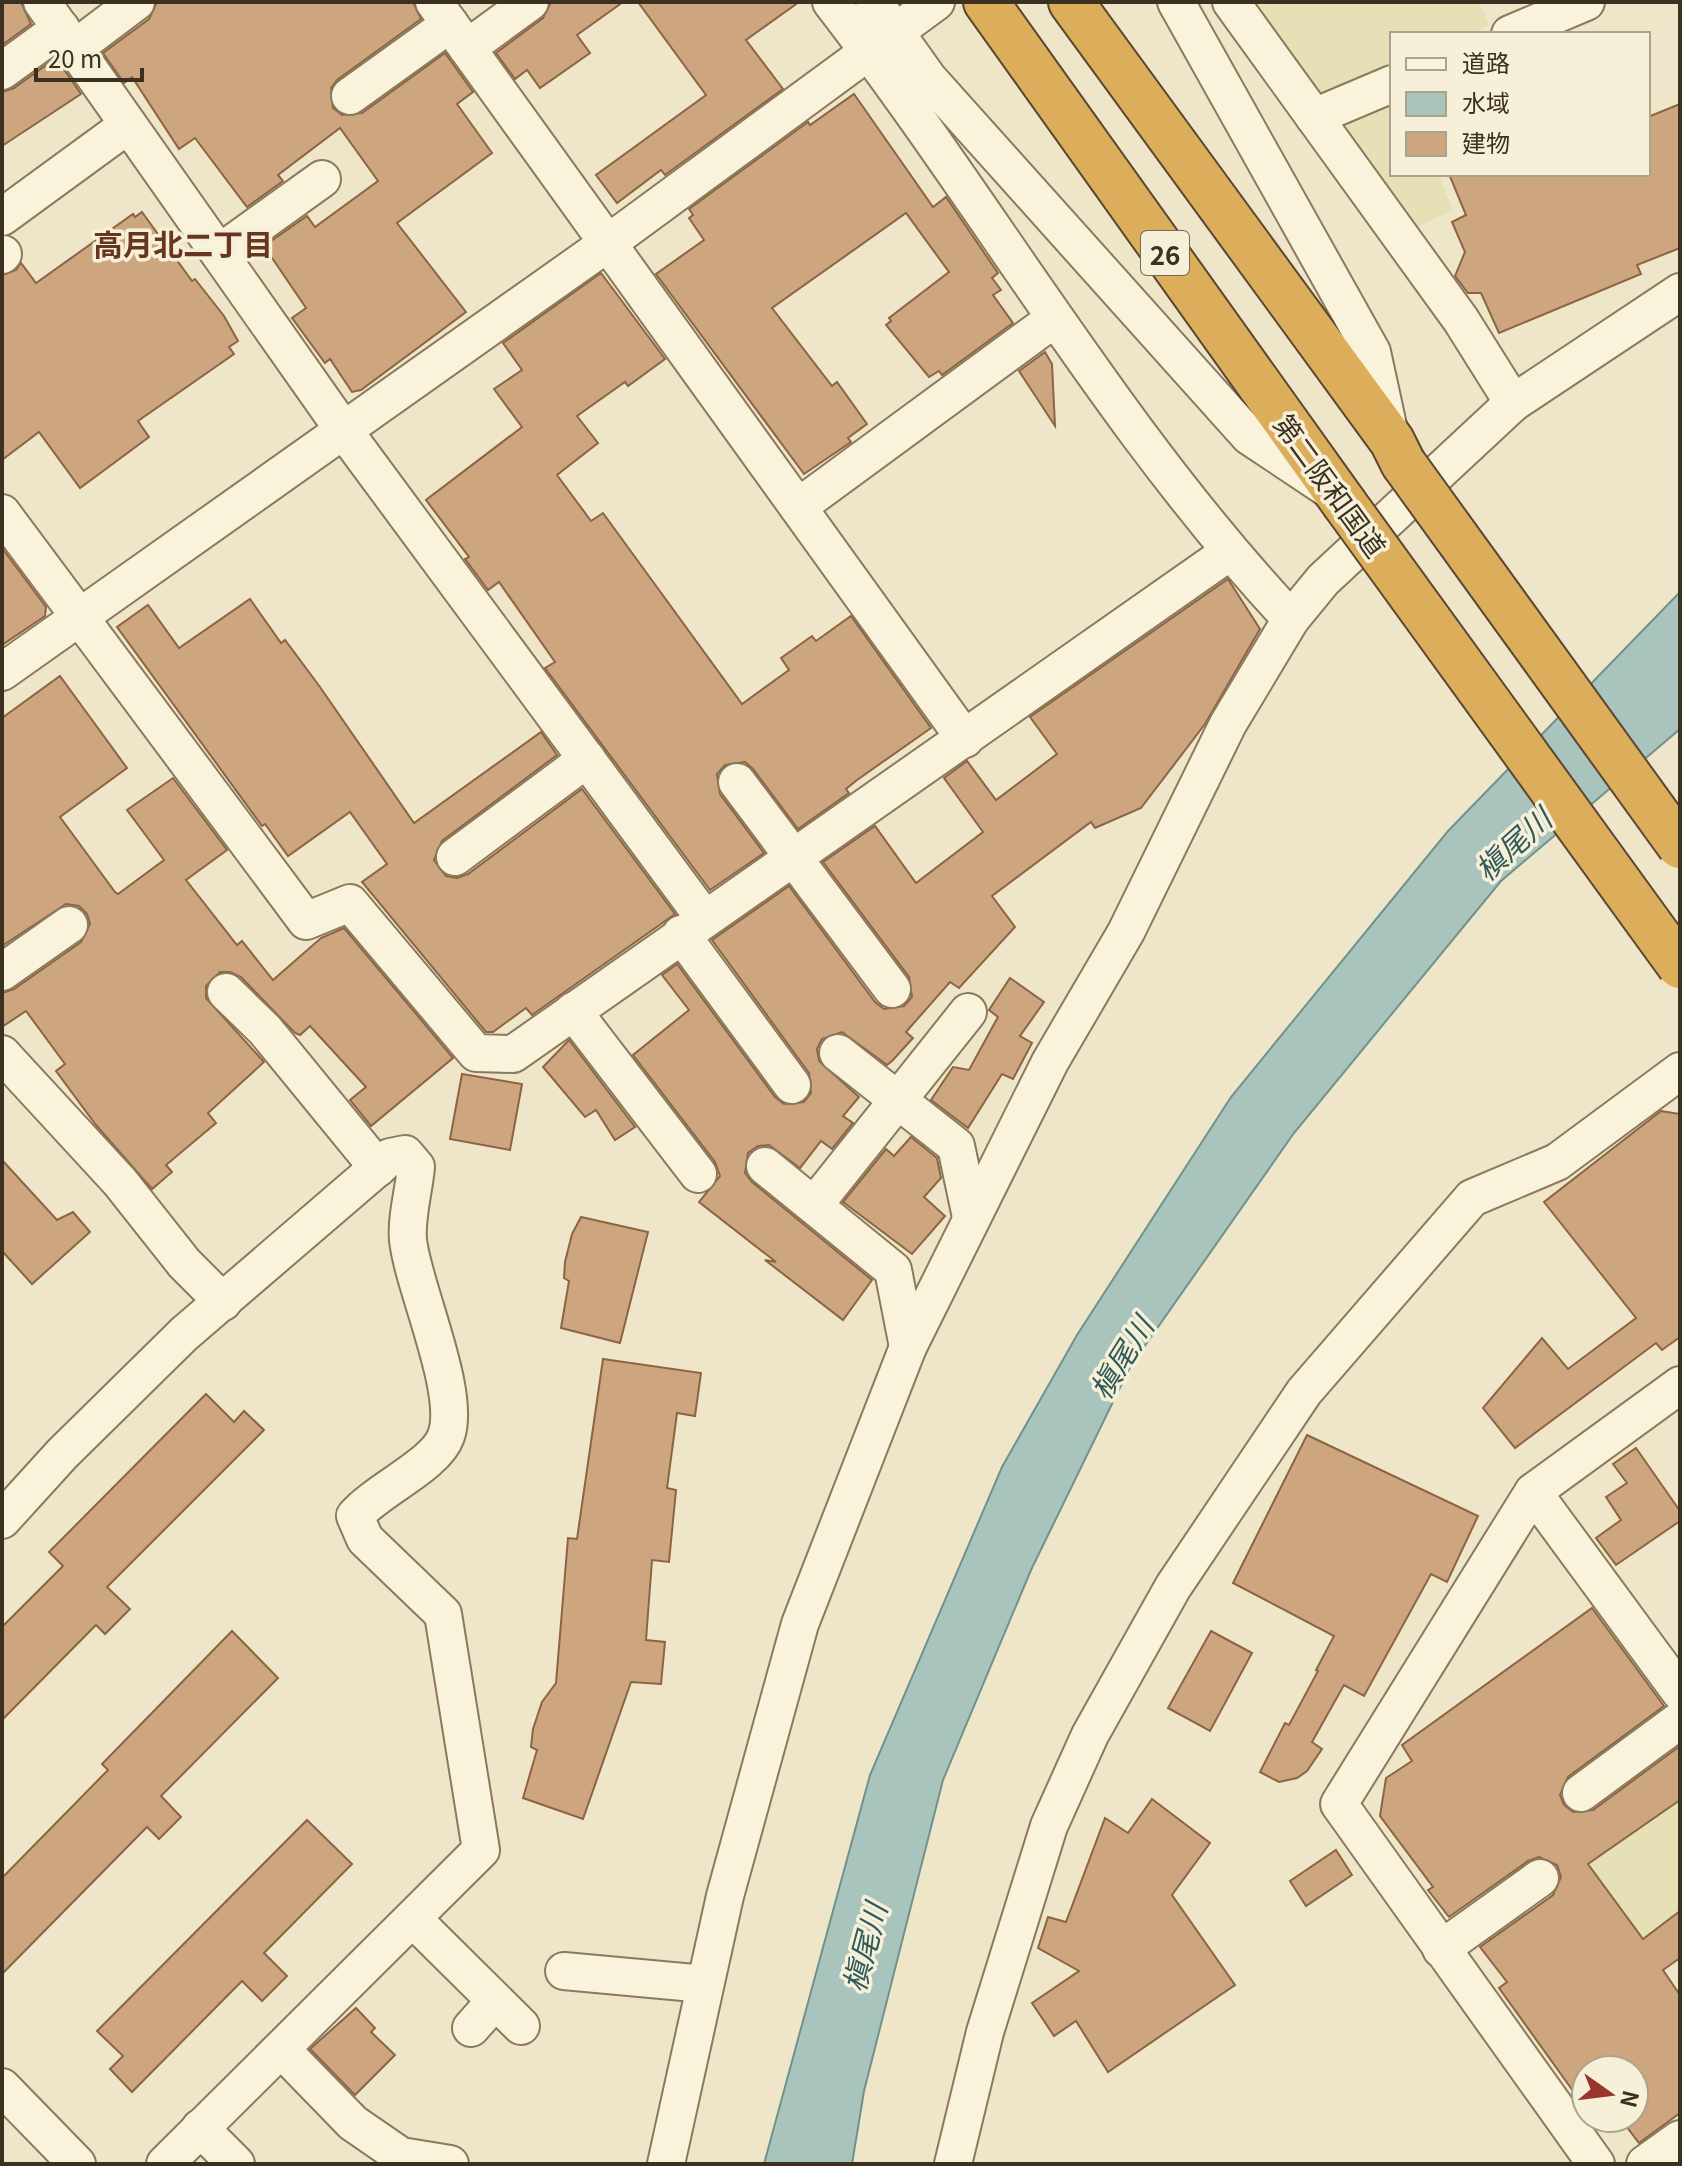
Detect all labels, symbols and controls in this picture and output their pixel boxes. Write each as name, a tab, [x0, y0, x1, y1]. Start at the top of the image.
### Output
scale bar	[36, 32, 142, 82]
legend	[1390, 32, 1650, 176]
text: 20 m	[48, 40, 102, 75]
text: 道路	[1462, 44, 1510, 79]
text: 水域	[1462, 84, 1510, 119]
text: 建物	[1462, 124, 1510, 159]
district label: 高月北二丁目	[93, 221, 273, 265]
road number: 26	[1141, 231, 1189, 275]
street label: 第二阪和国道	[1265, 405, 1397, 565]
water label: 槇尾川	[1464, 795, 1562, 889]
water label: 槇尾川	[1077, 1305, 1164, 1407]
water label: 槇尾川	[830, 1895, 897, 1996]
north arrow	[1570, 2054, 1650, 2134]
text: N	[1614, 2087, 1649, 2111]

